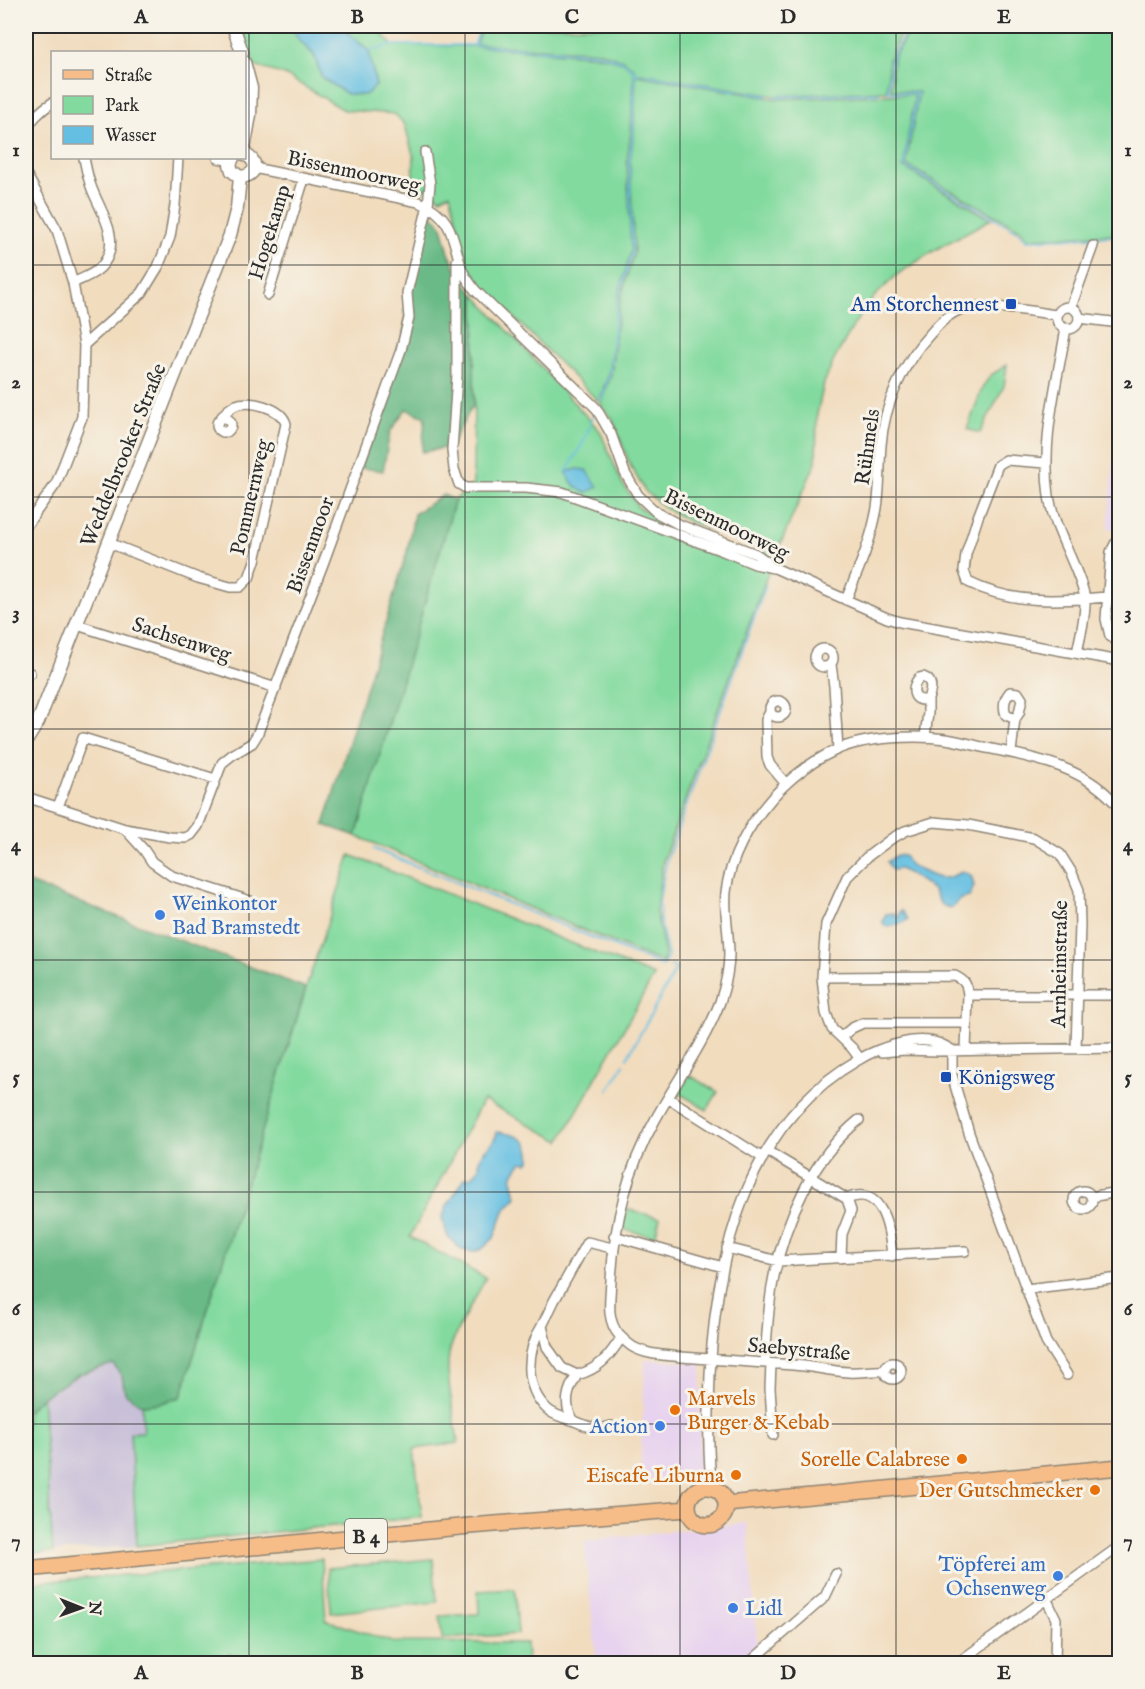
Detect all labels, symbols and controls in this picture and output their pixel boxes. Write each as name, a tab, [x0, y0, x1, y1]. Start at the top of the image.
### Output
text: A	[133, 5, 149, 30]
text: B	[350, 5, 364, 30]
text: C	[565, 5, 579, 30]
text: D	[780, 5, 796, 30]
text: E	[997, 5, 1011, 30]
legend	[51, 51, 246, 159]
text: Straße	[105, 65, 152, 88]
text: Park	[105, 95, 140, 118]
text: Wasser	[105, 125, 157, 148]
text: 1	[12, 138, 20, 163]
text: 1	[1124, 138, 1132, 163]
street label: Bissenmoorweg	[284, 145, 424, 200]
street label: Hogekamp	[243, 182, 298, 283]
place label: Am Storchennest	[850, 292, 999, 319]
marker: Am Storchennest	[1004, 297, 1018, 311]
street label: Weddelbrooker Straße	[75, 359, 174, 552]
text: 2	[11, 370, 21, 395]
text: 2	[1123, 370, 1133, 395]
street label: Rühmels	[850, 407, 887, 487]
street label: Pommernweg	[225, 436, 278, 558]
street label: Bissenmoorweg	[659, 483, 794, 568]
street label: Bissenmoor	[281, 493, 342, 598]
text: 3	[12, 601, 20, 626]
text: 3	[1124, 601, 1132, 626]
street label: Sachsenweg	[129, 612, 235, 669]
text: 4	[11, 833, 22, 858]
text: 4	[1123, 833, 1134, 858]
place label: Weinkontor Bad Bramstedt	[172, 891, 300, 942]
street label: Arnheimstraße	[1046, 900, 1075, 1029]
marker: Weinkontor Bad Bramstedt	[153, 908, 167, 922]
text: 5	[12, 1065, 20, 1090]
place label: Königsweg	[958, 1065, 1055, 1092]
text: 5	[1124, 1065, 1132, 1090]
marker: Königsweg	[939, 1070, 953, 1084]
text: 6	[12, 1297, 22, 1322]
text: 6	[1124, 1297, 1134, 1322]
street label: Saebystraße	[747, 1333, 852, 1368]
place label: Marvels Burger & Kebab	[687, 1386, 830, 1437]
marker: Marvels Burger & Kebab	[668, 1403, 682, 1417]
place label: Action	[589, 1414, 648, 1441]
marker: Action	[653, 1419, 667, 1433]
place label: Sorelle Calabrese	[801, 1447, 950, 1474]
marker: Sorelle Calabrese	[955, 1452, 969, 1466]
place label: Eiscafe Liburna	[586, 1463, 725, 1490]
marker: Eiscafe Liburna	[729, 1468, 743, 1482]
place label: Der Gutschmecker	[919, 1478, 1083, 1505]
marker: Der Gutschmecker	[1088, 1483, 1102, 1497]
road number: B 4	[345, 1519, 387, 1553]
text: 7	[11, 1529, 21, 1554]
text: 7	[1123, 1529, 1133, 1554]
place label: Töpferei am Ochsenweg	[939, 1552, 1047, 1603]
marker: Töpferei am Ochsenweg	[1051, 1569, 1065, 1583]
north arrow	[51, 1578, 111, 1638]
place label: Lidl	[745, 1596, 783, 1623]
text: N	[84, 1600, 104, 1615]
marker: Lidl	[726, 1601, 740, 1615]
text: A	[133, 1661, 149, 1686]
text: B	[350, 1661, 364, 1686]
text: C	[565, 1661, 579, 1686]
text: D	[780, 1661, 796, 1686]
text: E	[997, 1661, 1011, 1686]

